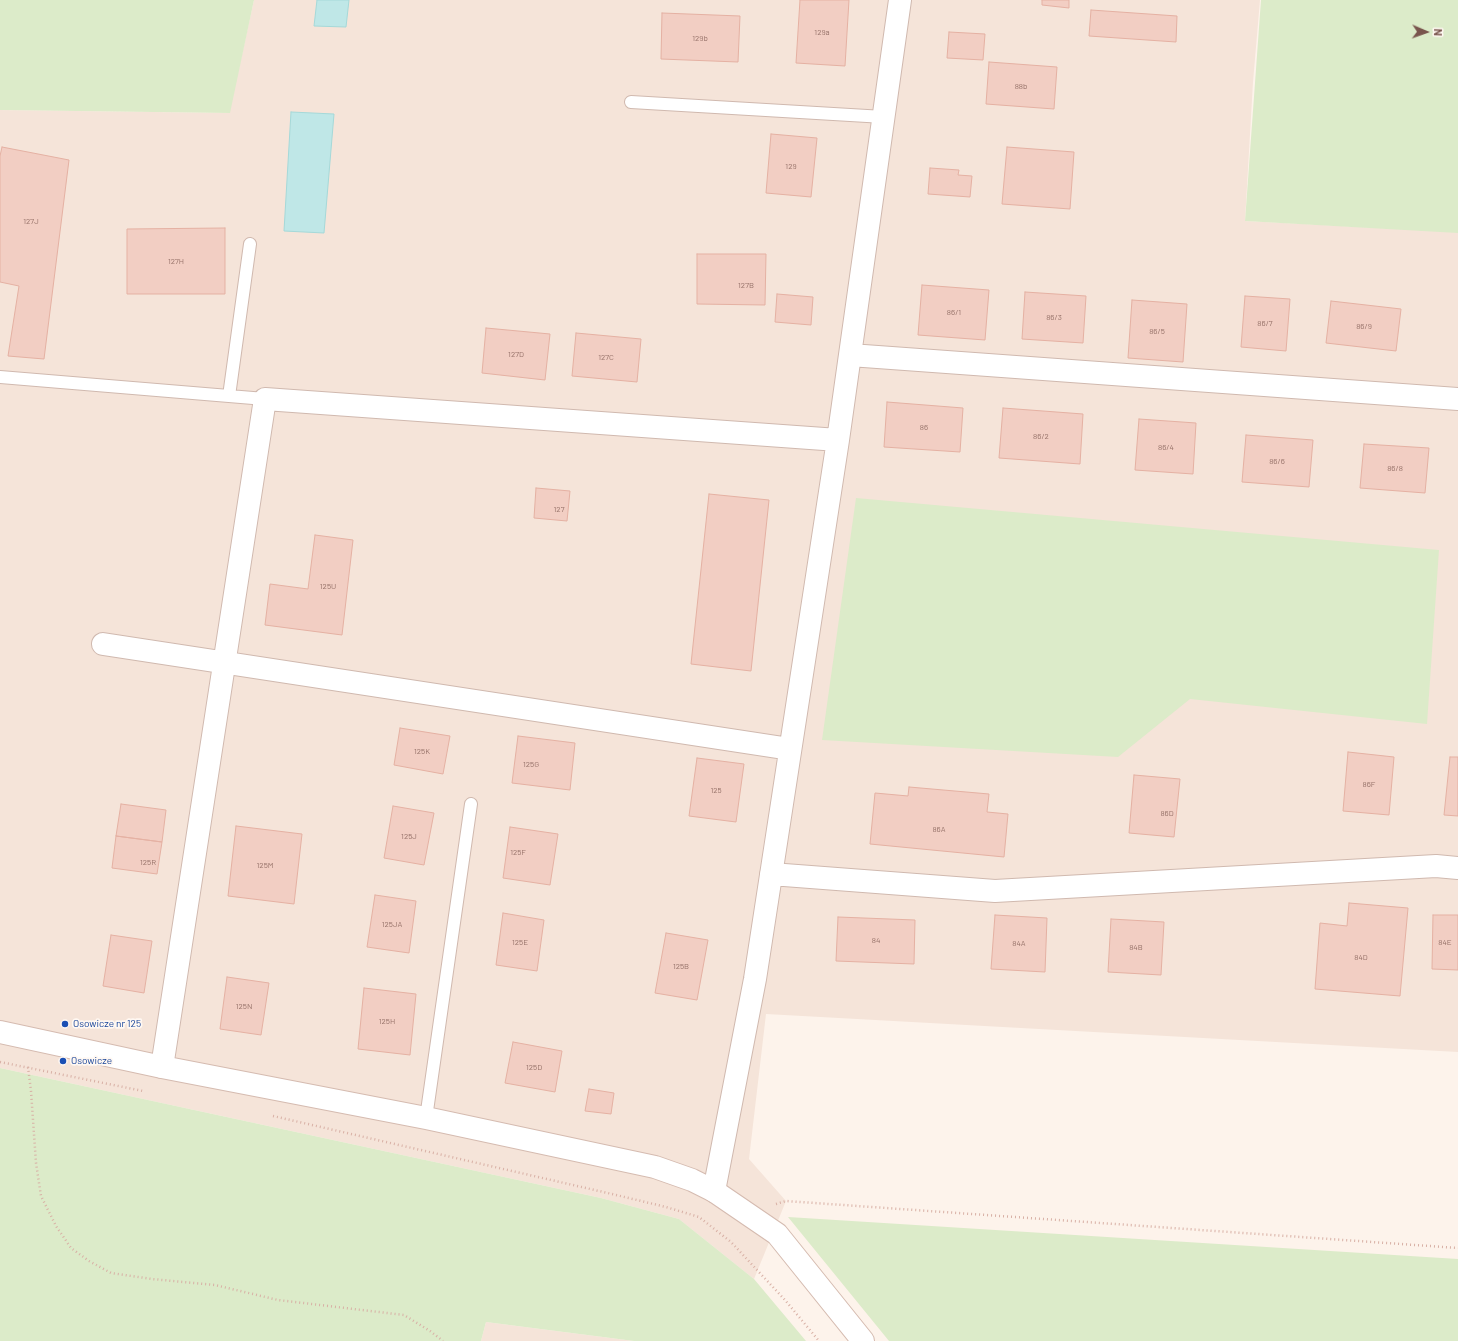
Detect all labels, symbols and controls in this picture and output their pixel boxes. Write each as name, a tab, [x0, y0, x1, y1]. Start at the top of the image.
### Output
north arrow	[1406, 12, 1446, 52]
house number: 129a	[814, 27, 830, 37]
text: N	[1432, 29, 1445, 36]
house number: 129b	[692, 33, 708, 43]
house number: 88b	[1015, 81, 1027, 91]
house number: 129	[785, 161, 797, 171]
house number: 127J	[23, 216, 39, 226]
house number: 127H	[168, 256, 184, 266]
house number: 127B	[738, 280, 754, 290]
house number: 86/1	[947, 307, 961, 317]
house number: 86/3	[1046, 312, 1062, 322]
house number: 86/7	[1257, 318, 1273, 328]
house number: 86/9	[1356, 321, 1372, 331]
house number: 86/5	[1149, 326, 1165, 336]
house number: 127D	[508, 349, 524, 359]
house number: 127C	[598, 352, 614, 362]
house number: 86	[920, 422, 928, 432]
house number: 86/2	[1033, 431, 1049, 441]
house number: 86/4	[1158, 442, 1174, 452]
house number: 86/6	[1269, 456, 1285, 466]
house number: 86/8	[1387, 463, 1403, 473]
house number: 127	[554, 504, 564, 514]
house number: 125U	[320, 581, 336, 591]
house number: 125K	[414, 746, 430, 756]
house number: 125G	[523, 759, 539, 769]
house number: 86F	[1363, 779, 1375, 789]
house number: 125	[710, 785, 722, 795]
house number: 86D	[1160, 808, 1174, 818]
house number: 86A	[932, 824, 946, 834]
house number: 125J	[401, 831, 417, 841]
house number: 125F	[510, 847, 526, 857]
house number: 125R	[140, 857, 156, 867]
house number: 125M	[257, 860, 273, 870]
house number: 125JA	[382, 919, 402, 929]
house number: 84	[872, 935, 880, 945]
house number: 125E	[512, 937, 528, 947]
house number: 84E	[1438, 937, 1452, 947]
house number: 84A	[1012, 938, 1026, 948]
house number: 84B	[1129, 942, 1143, 952]
house number: 84D	[1354, 952, 1368, 962]
house number: 125B	[673, 961, 689, 971]
house number: 125N	[236, 1001, 252, 1011]
house number: 125H	[379, 1016, 395, 1026]
place label: Osowicze nr 125	[73, 1018, 141, 1030]
marker: Osowicze nr 125	[60, 1019, 70, 1029]
place label: Osowicze	[71, 1055, 112, 1067]
marker: Osowicze	[58, 1056, 68, 1066]
house number: 125D	[526, 1062, 542, 1072]

